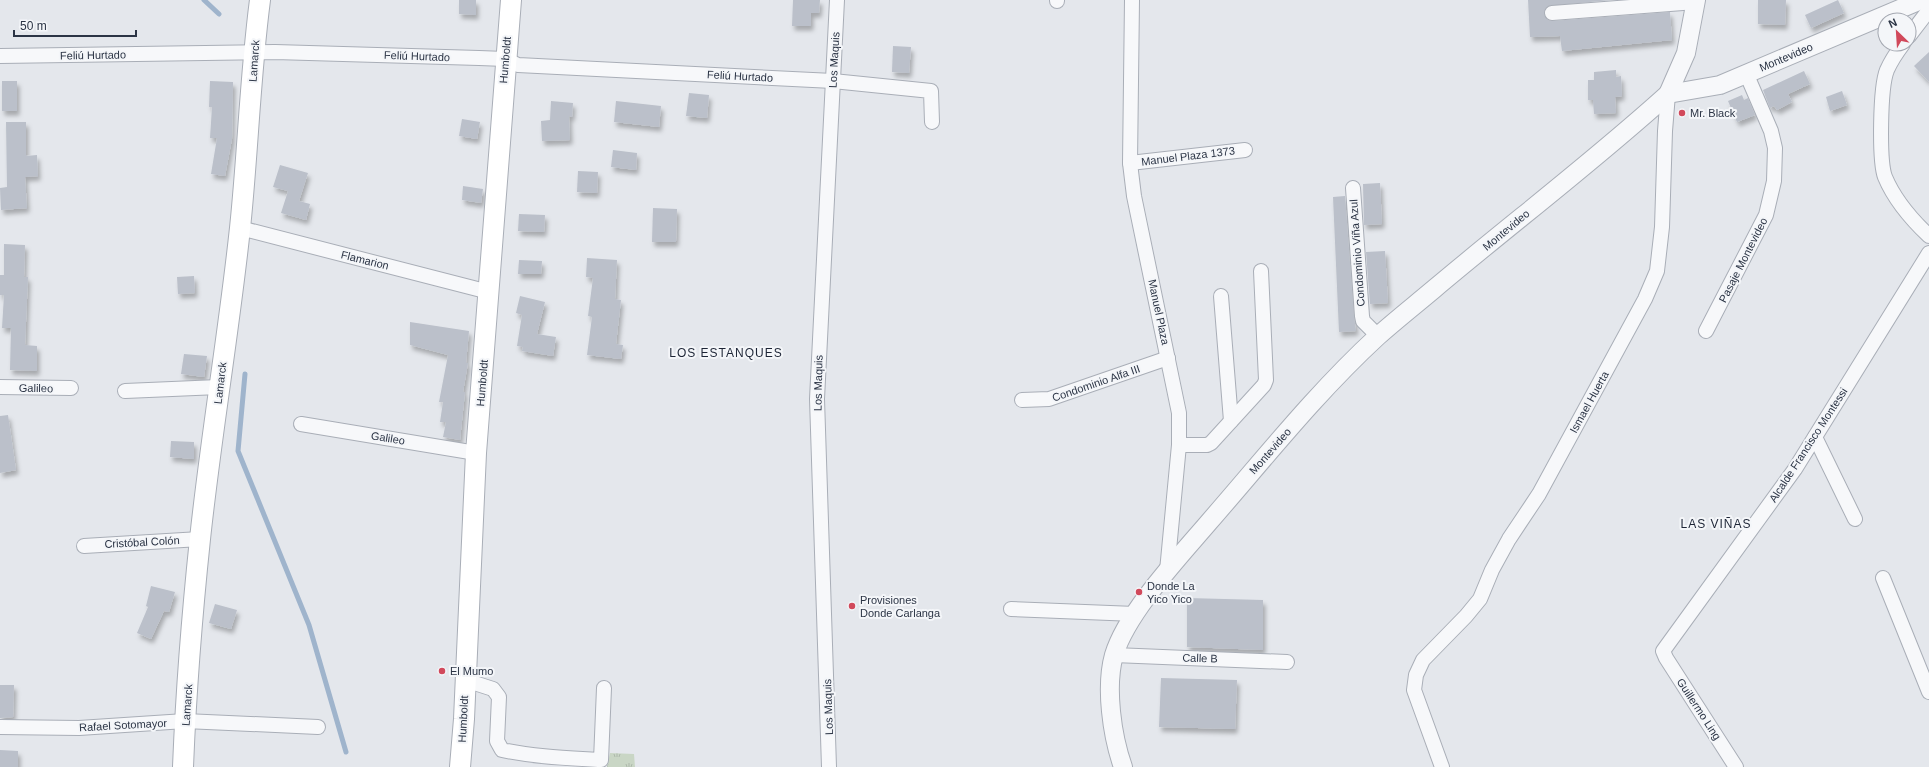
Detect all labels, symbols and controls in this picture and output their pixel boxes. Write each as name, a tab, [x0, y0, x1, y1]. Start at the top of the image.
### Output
scale bar	[14, 12, 136, 38]
north arrow	[1877, 12, 1917, 52]
text: N	[1887, 16, 1899, 30]
text: 50 m	[20, 19, 47, 33]
street label: Los Maquis	[827, 31, 841, 88]
street label: Humboldt	[497, 36, 513, 84]
street label: Lamarck	[247, 39, 261, 82]
street label: Montevideo	[1757, 40, 1815, 74]
street label: Feliú Hurtado	[60, 48, 126, 62]
street label: Feliú Hurtado	[384, 49, 450, 63]
street label: Feliú Hurtado	[707, 68, 773, 84]
place label: Mr. Black	[1690, 107, 1736, 119]
marker: Mr. Black	[1677, 108, 1687, 118]
street label: Manuel Plaza 1373	[1141, 144, 1235, 168]
street label: Condominio Viña Azul	[1347, 199, 1367, 307]
street label: Montevideo	[1480, 207, 1532, 253]
street label: Pasaje Montevideo	[1716, 216, 1770, 304]
street label: Flamarion	[340, 248, 390, 272]
street label: Manuel Plaza	[1146, 278, 1172, 347]
district label: LOS ESTANQUES	[669, 346, 783, 360]
street label: Los Maquis	[812, 354, 824, 411]
street label: Humboldt	[474, 359, 490, 407]
street label: Lamarck	[211, 361, 229, 405]
street label: Condominio Alfa III	[1050, 362, 1142, 404]
street label: Ismael Huerta	[1567, 368, 1611, 435]
street label: Galileo	[19, 382, 53, 394]
street label: Alcalde Francisco Montessi	[1767, 386, 1849, 504]
street label: Montevideo	[1247, 426, 1293, 476]
street label: Galileo	[370, 429, 406, 447]
district label: LAS VIÑAS	[1680, 517, 1752, 531]
street label: Cristóbal Colón	[104, 534, 180, 550]
place label: Donde La Yico Yico	[1147, 580, 1196, 605]
marker: Donde La Yico Yico	[1134, 587, 1144, 597]
place label: Provisiones Donde Carlanga	[860, 594, 941, 619]
marker: Provisiones Donde Carlanga	[847, 601, 857, 611]
street label: Calle B	[1182, 651, 1218, 665]
place label: El Mumo	[450, 665, 493, 677]
marker: El Mumo	[437, 666, 447, 676]
street label: Guillermo Ling	[1675, 676, 1723, 742]
street label: Los Maquis	[821, 678, 835, 735]
street label: Lamarck	[180, 683, 194, 726]
street label: Humboldt	[456, 695, 470, 743]
street label: Rafael Sotomayor	[79, 717, 168, 733]

